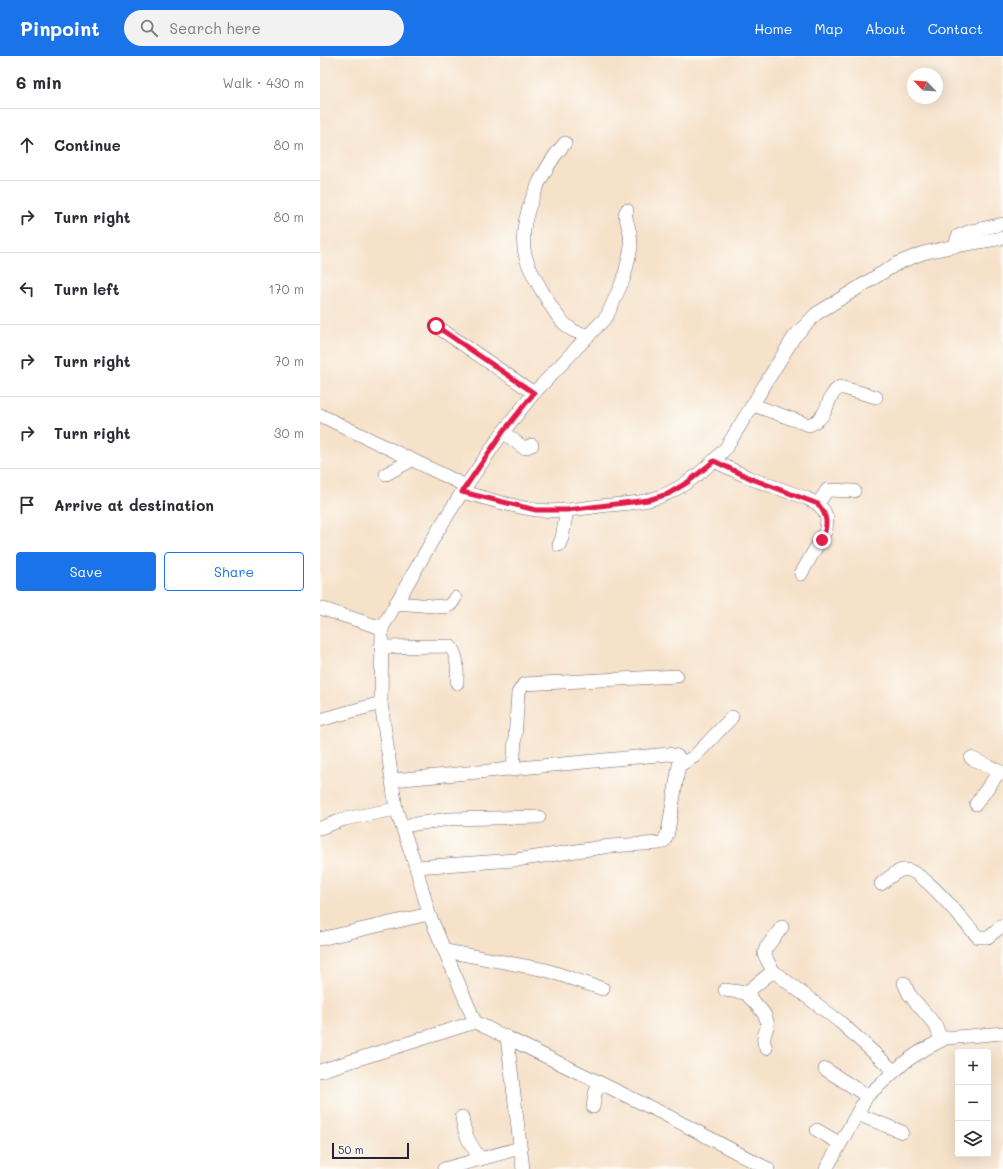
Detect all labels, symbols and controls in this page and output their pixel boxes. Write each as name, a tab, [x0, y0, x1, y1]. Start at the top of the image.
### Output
search box	[124, 10, 404, 46]
text: Pinpoint	[20, 16, 100, 41]
icon: search	[138, 17, 160, 39]
text: Search here	[170, 18, 261, 38]
text: Home	[754, 19, 792, 38]
text: Map	[814, 19, 843, 38]
text: About	[865, 19, 906, 38]
text: Contact	[928, 19, 983, 38]
north arrow	[907, 68, 943, 104]
text: 6 min	[16, 71, 61, 93]
text: Walk · 430 m	[223, 74, 304, 91]
icon: ahead	[16, 134, 38, 156]
text: Continue	[54, 135, 121, 155]
text: 80 m	[274, 136, 304, 153]
icon: right	[16, 206, 38, 228]
text: Turn right	[54, 207, 131, 227]
text: 80 m	[274, 208, 304, 225]
icon: left	[16, 278, 38, 300]
text: Turn left	[54, 279, 119, 299]
text: 170 m	[268, 280, 304, 297]
route start	[427, 317, 445, 335]
icon: right	[16, 350, 38, 372]
text: Turn right	[54, 351, 131, 371]
text: 70 m	[274, 352, 304, 369]
icon: right	[16, 422, 38, 444]
text: Turn right	[54, 423, 131, 443]
text: 30 m	[274, 424, 304, 441]
icon: arrive	[16, 494, 38, 516]
text: Arrive at destination	[54, 495, 214, 515]
route end	[813, 531, 831, 549]
button: Save	[16, 552, 156, 591]
button: Share	[164, 552, 304, 591]
map controls	[955, 1049, 991, 1157]
button: +	[955, 1049, 991, 1085]
button: −	[955, 1085, 991, 1121]
button: layers	[955, 1121, 991, 1157]
scale bar	[332, 1141, 409, 1160]
text: 50 m	[338, 1142, 364, 1157]

